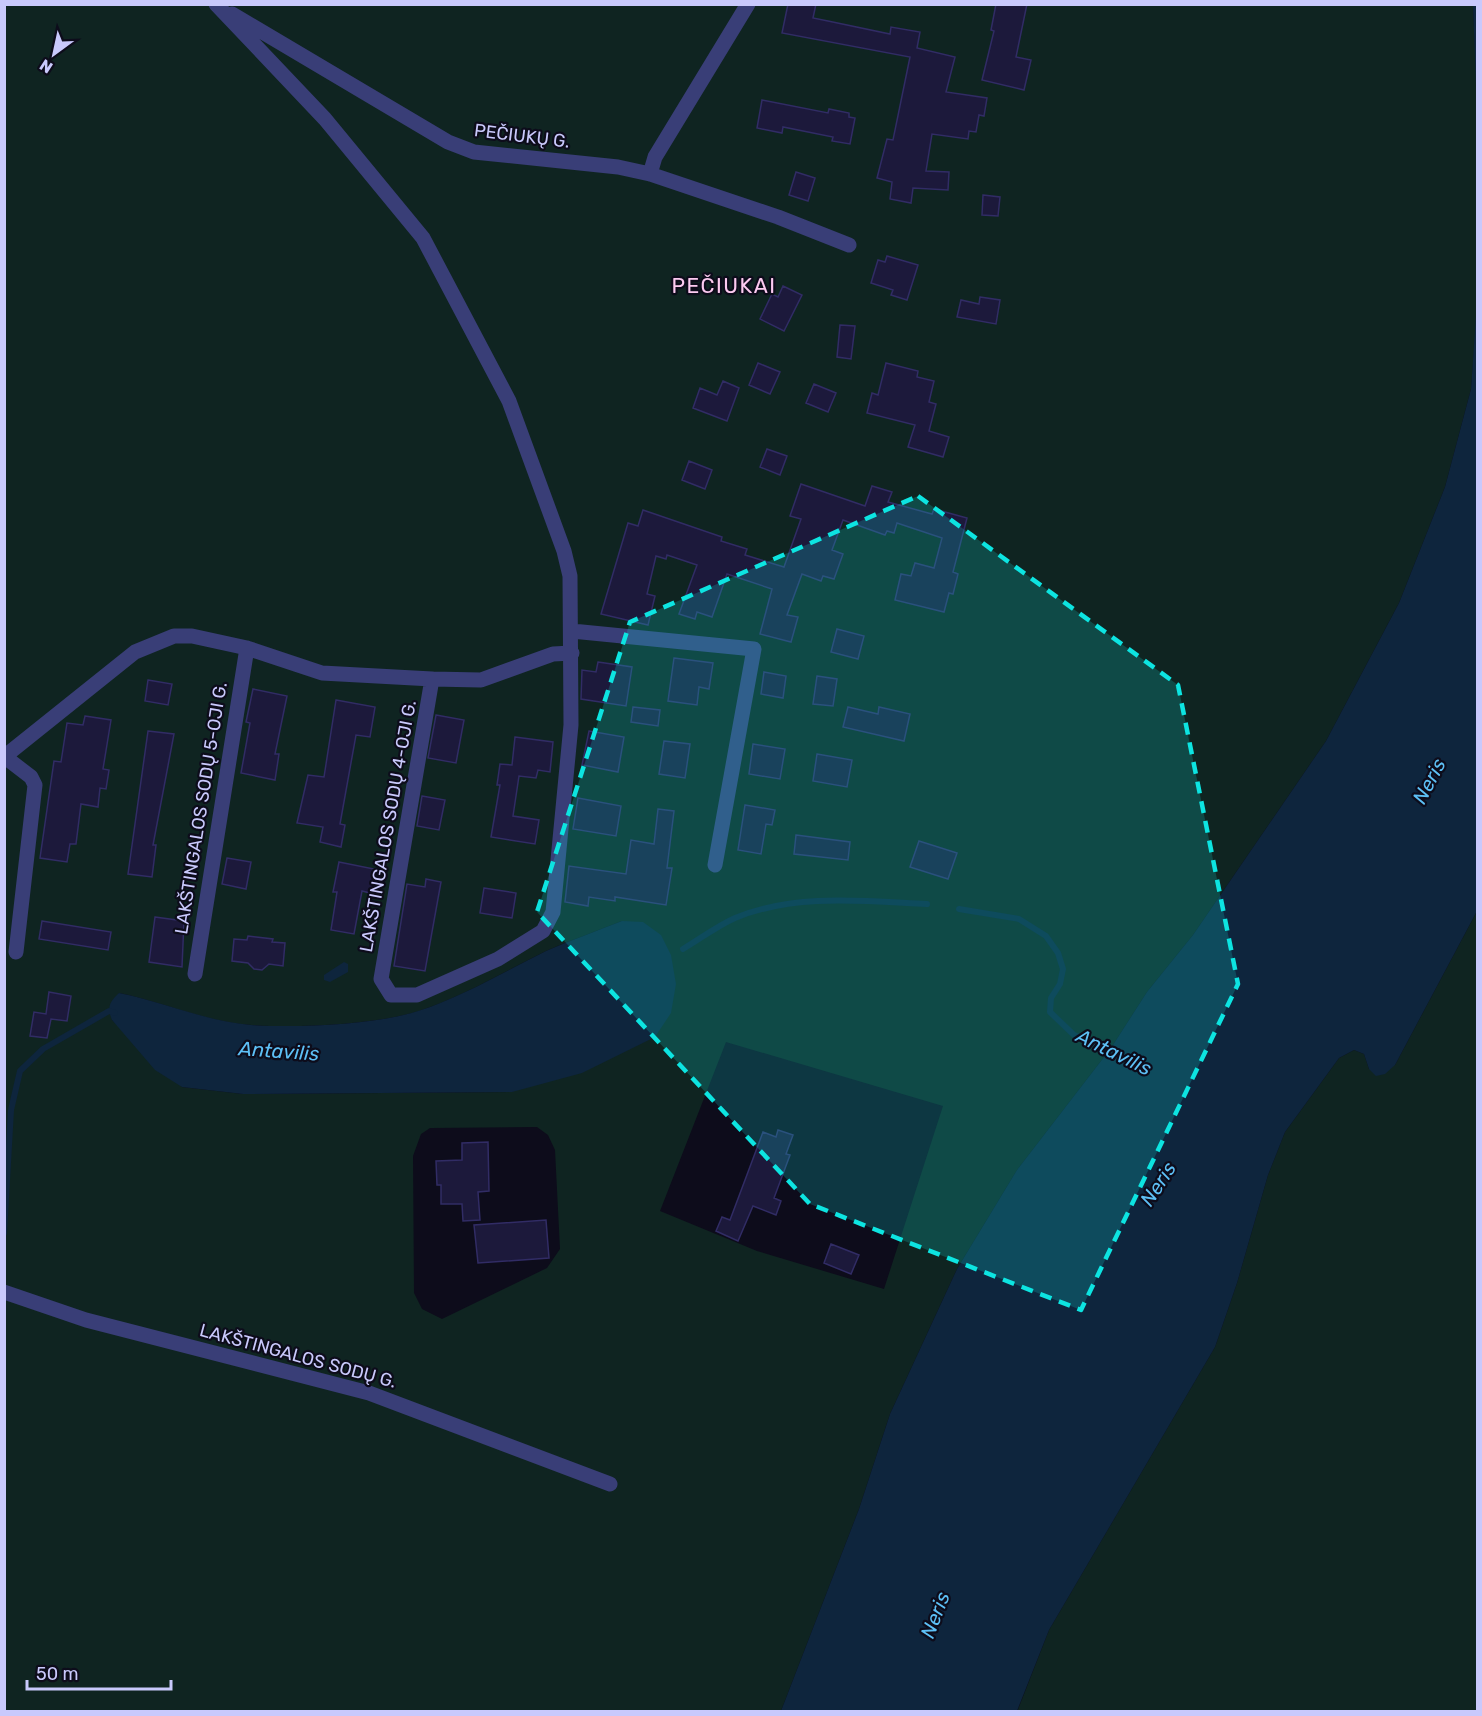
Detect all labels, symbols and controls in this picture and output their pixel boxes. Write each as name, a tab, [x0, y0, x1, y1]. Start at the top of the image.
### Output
north arrow	[24, 24, 84, 84]
text: N	[36, 55, 56, 77]
street label: PEČIUKŲ G.	[473, 119, 571, 153]
district label: PEČIUKAI	[672, 273, 776, 298]
street label: LAKŠTINGALOS SODŲ 5-OJI G.	[170, 680, 232, 936]
street label: LAKŠTINGALOS SODŲ 4-OJI G.	[355, 698, 421, 954]
water label: Neris	[1407, 754, 1451, 808]
water label: Antavilis	[1072, 1023, 1156, 1080]
water label: Antavilis	[237, 1036, 320, 1066]
water label: Neris	[1135, 1157, 1181, 1211]
street label: LAKŠTINGALOS SODŲ G.	[197, 1319, 399, 1393]
water label: Neris	[915, 1588, 955, 1642]
scale bar	[27, 1653, 171, 1691]
text: 50 m	[36, 1663, 79, 1685]

